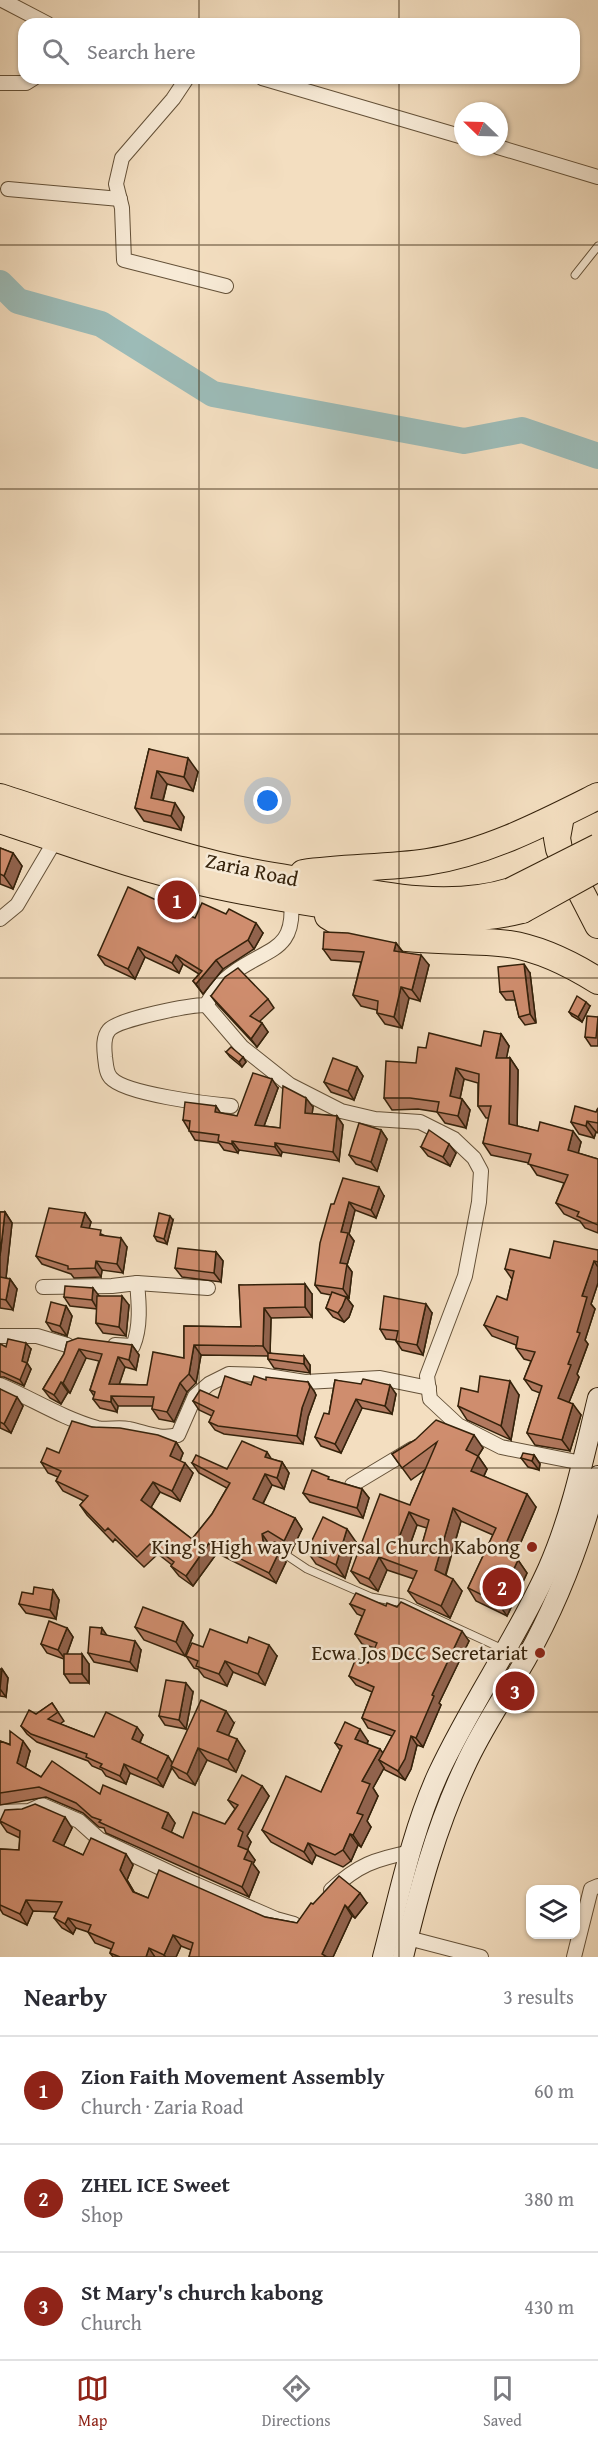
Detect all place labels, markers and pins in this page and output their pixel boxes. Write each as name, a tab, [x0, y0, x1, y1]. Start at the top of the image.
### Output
pin: 1	[158, 878, 196, 922]
place label: King's High way Universal Church Kabong	[152, 1531, 521, 1562]
marker: King's High way Universal Church Kabong	[525, 1540, 539, 1554]
pin: 2	[482, 1564, 522, 1610]
place label: Ecwa Jos DCC Secretariat	[312, 1637, 529, 1668]
marker: Ecwa Jos DCC Secretariat	[533, 1646, 547, 1660]
pin: 3	[496, 1668, 534, 1714]

